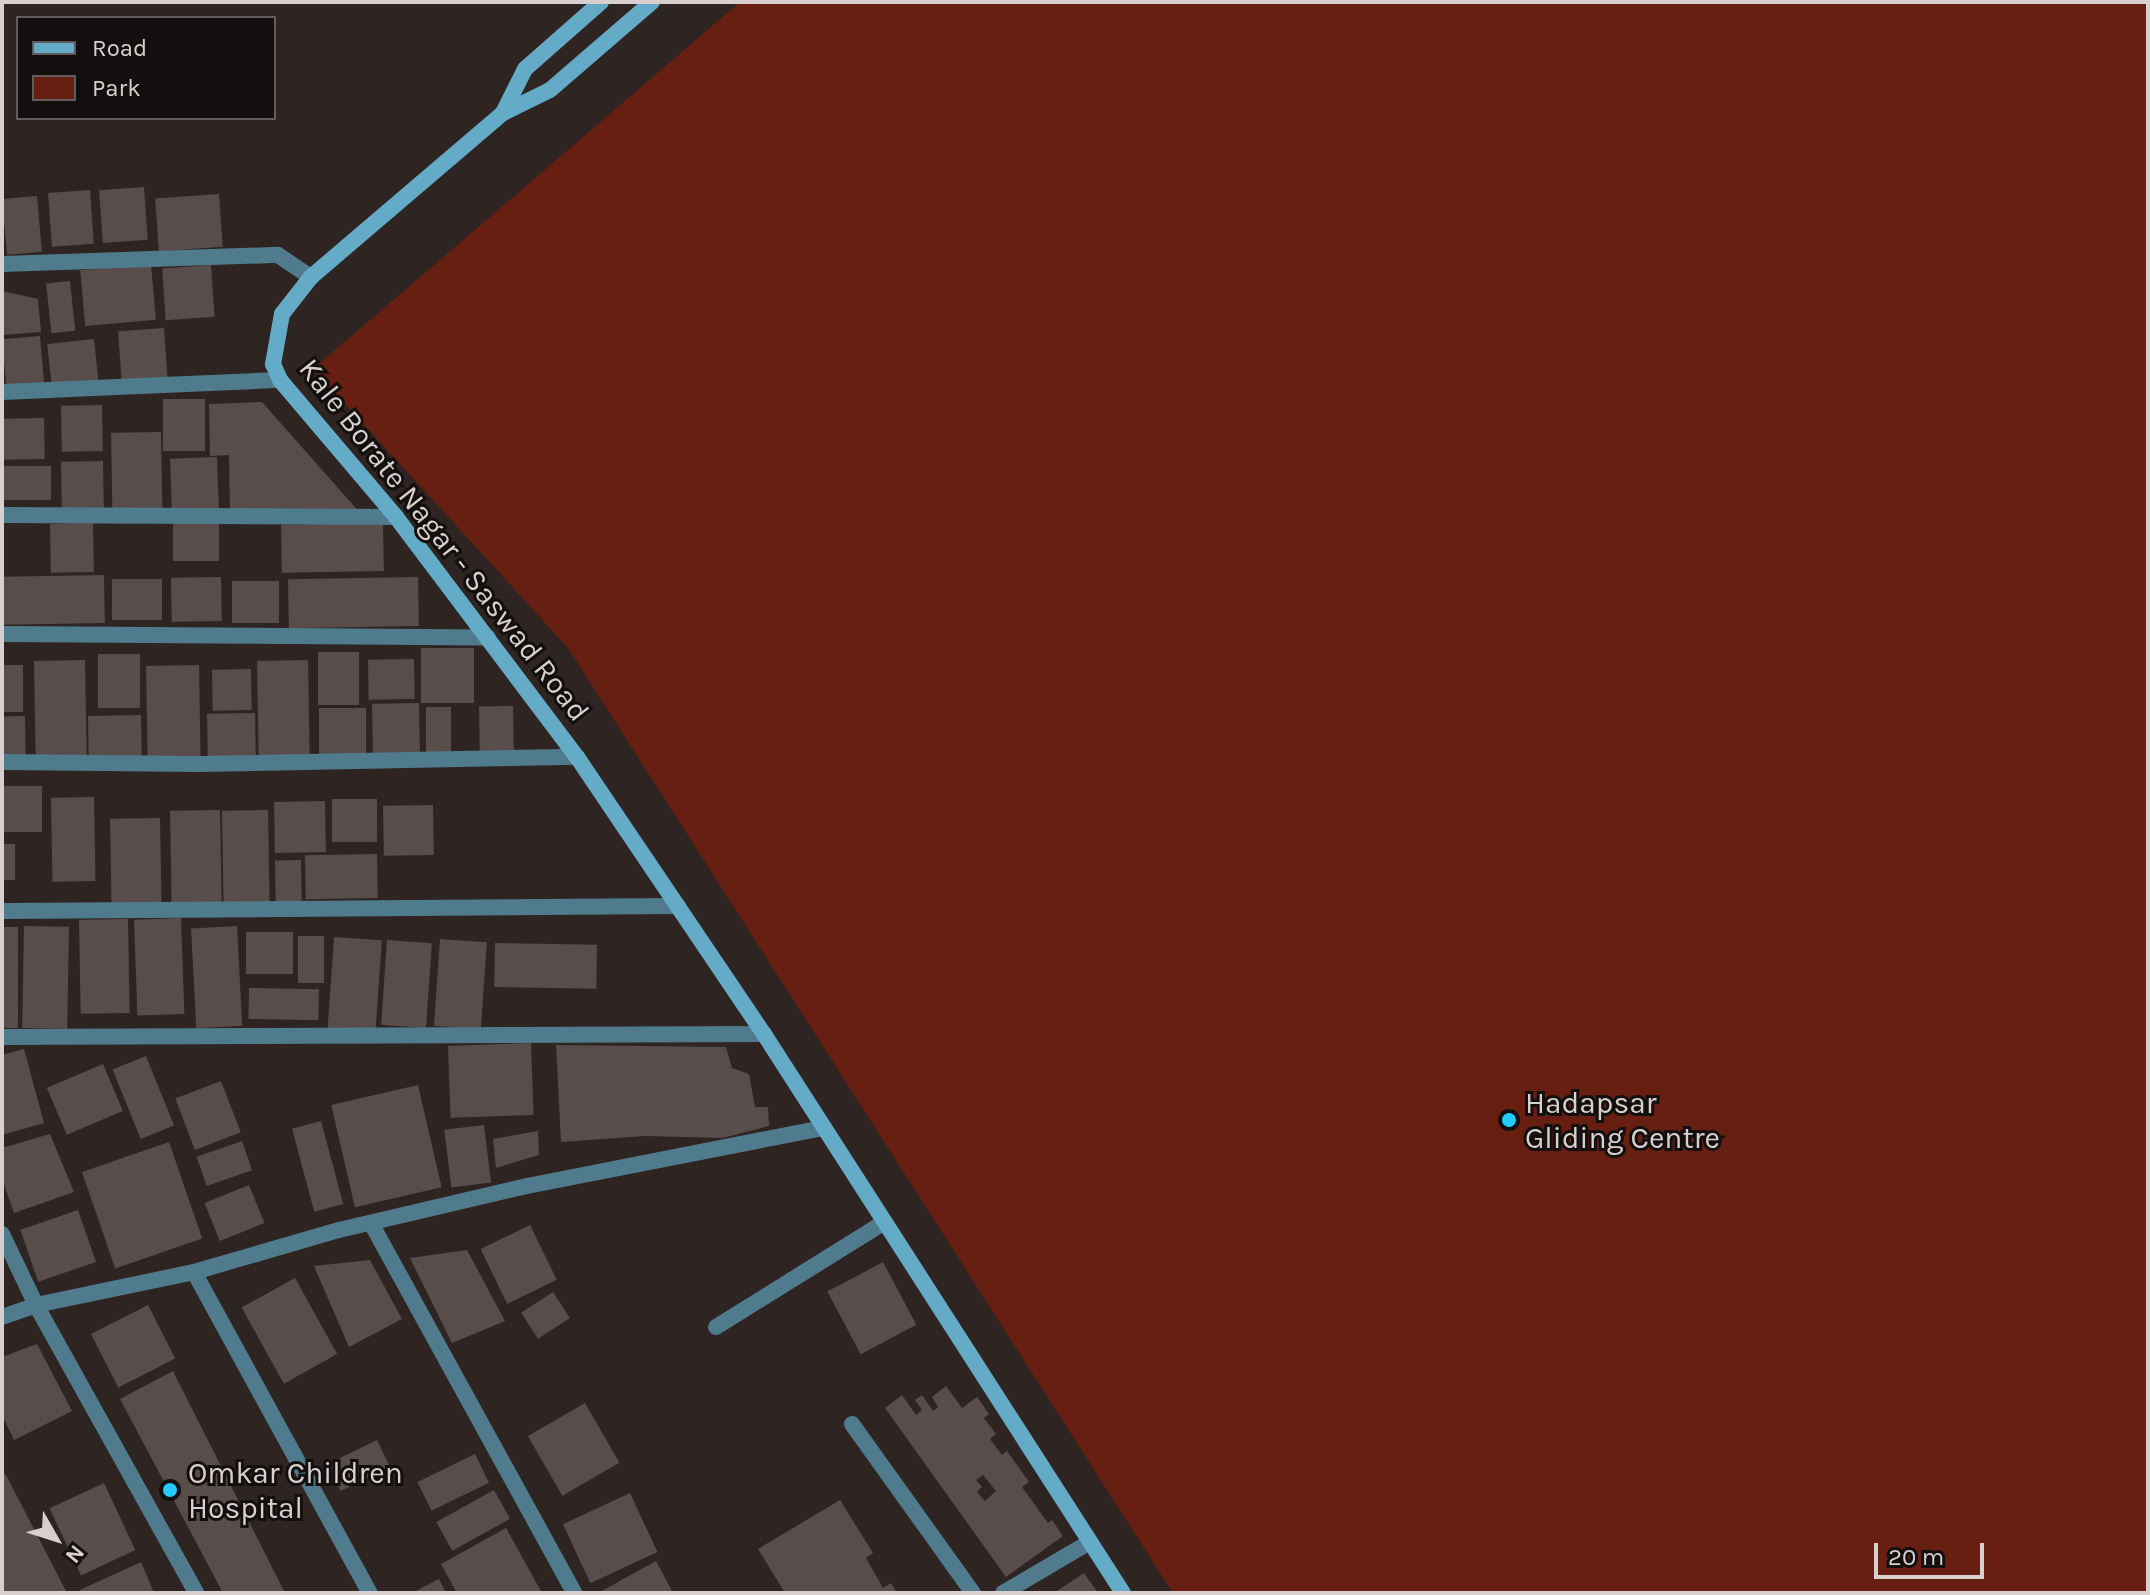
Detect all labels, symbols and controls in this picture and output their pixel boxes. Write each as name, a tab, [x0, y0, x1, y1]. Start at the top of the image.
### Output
legend	[16, 16, 276, 120]
text: Road	[92, 34, 147, 62]
text: Park	[92, 74, 141, 102]
street label: Kale Borate Nagar - Saswad Road	[291, 351, 597, 729]
place label: Hadapsar Gliding Centre	[1525, 1085, 1720, 1156]
marker: Hadapsar Gliding Centre	[1500, 1111, 1518, 1129]
place label: Omkar Children Hospital	[188, 1455, 403, 1526]
marker: Omkar Children Hospital	[159, 1479, 181, 1501]
north arrow	[16, 1499, 96, 1579]
scale bar	[1878, 1527, 1988, 1577]
text: N	[60, 1540, 90, 1568]
text: 20 m	[1888, 1543, 1944, 1571]

